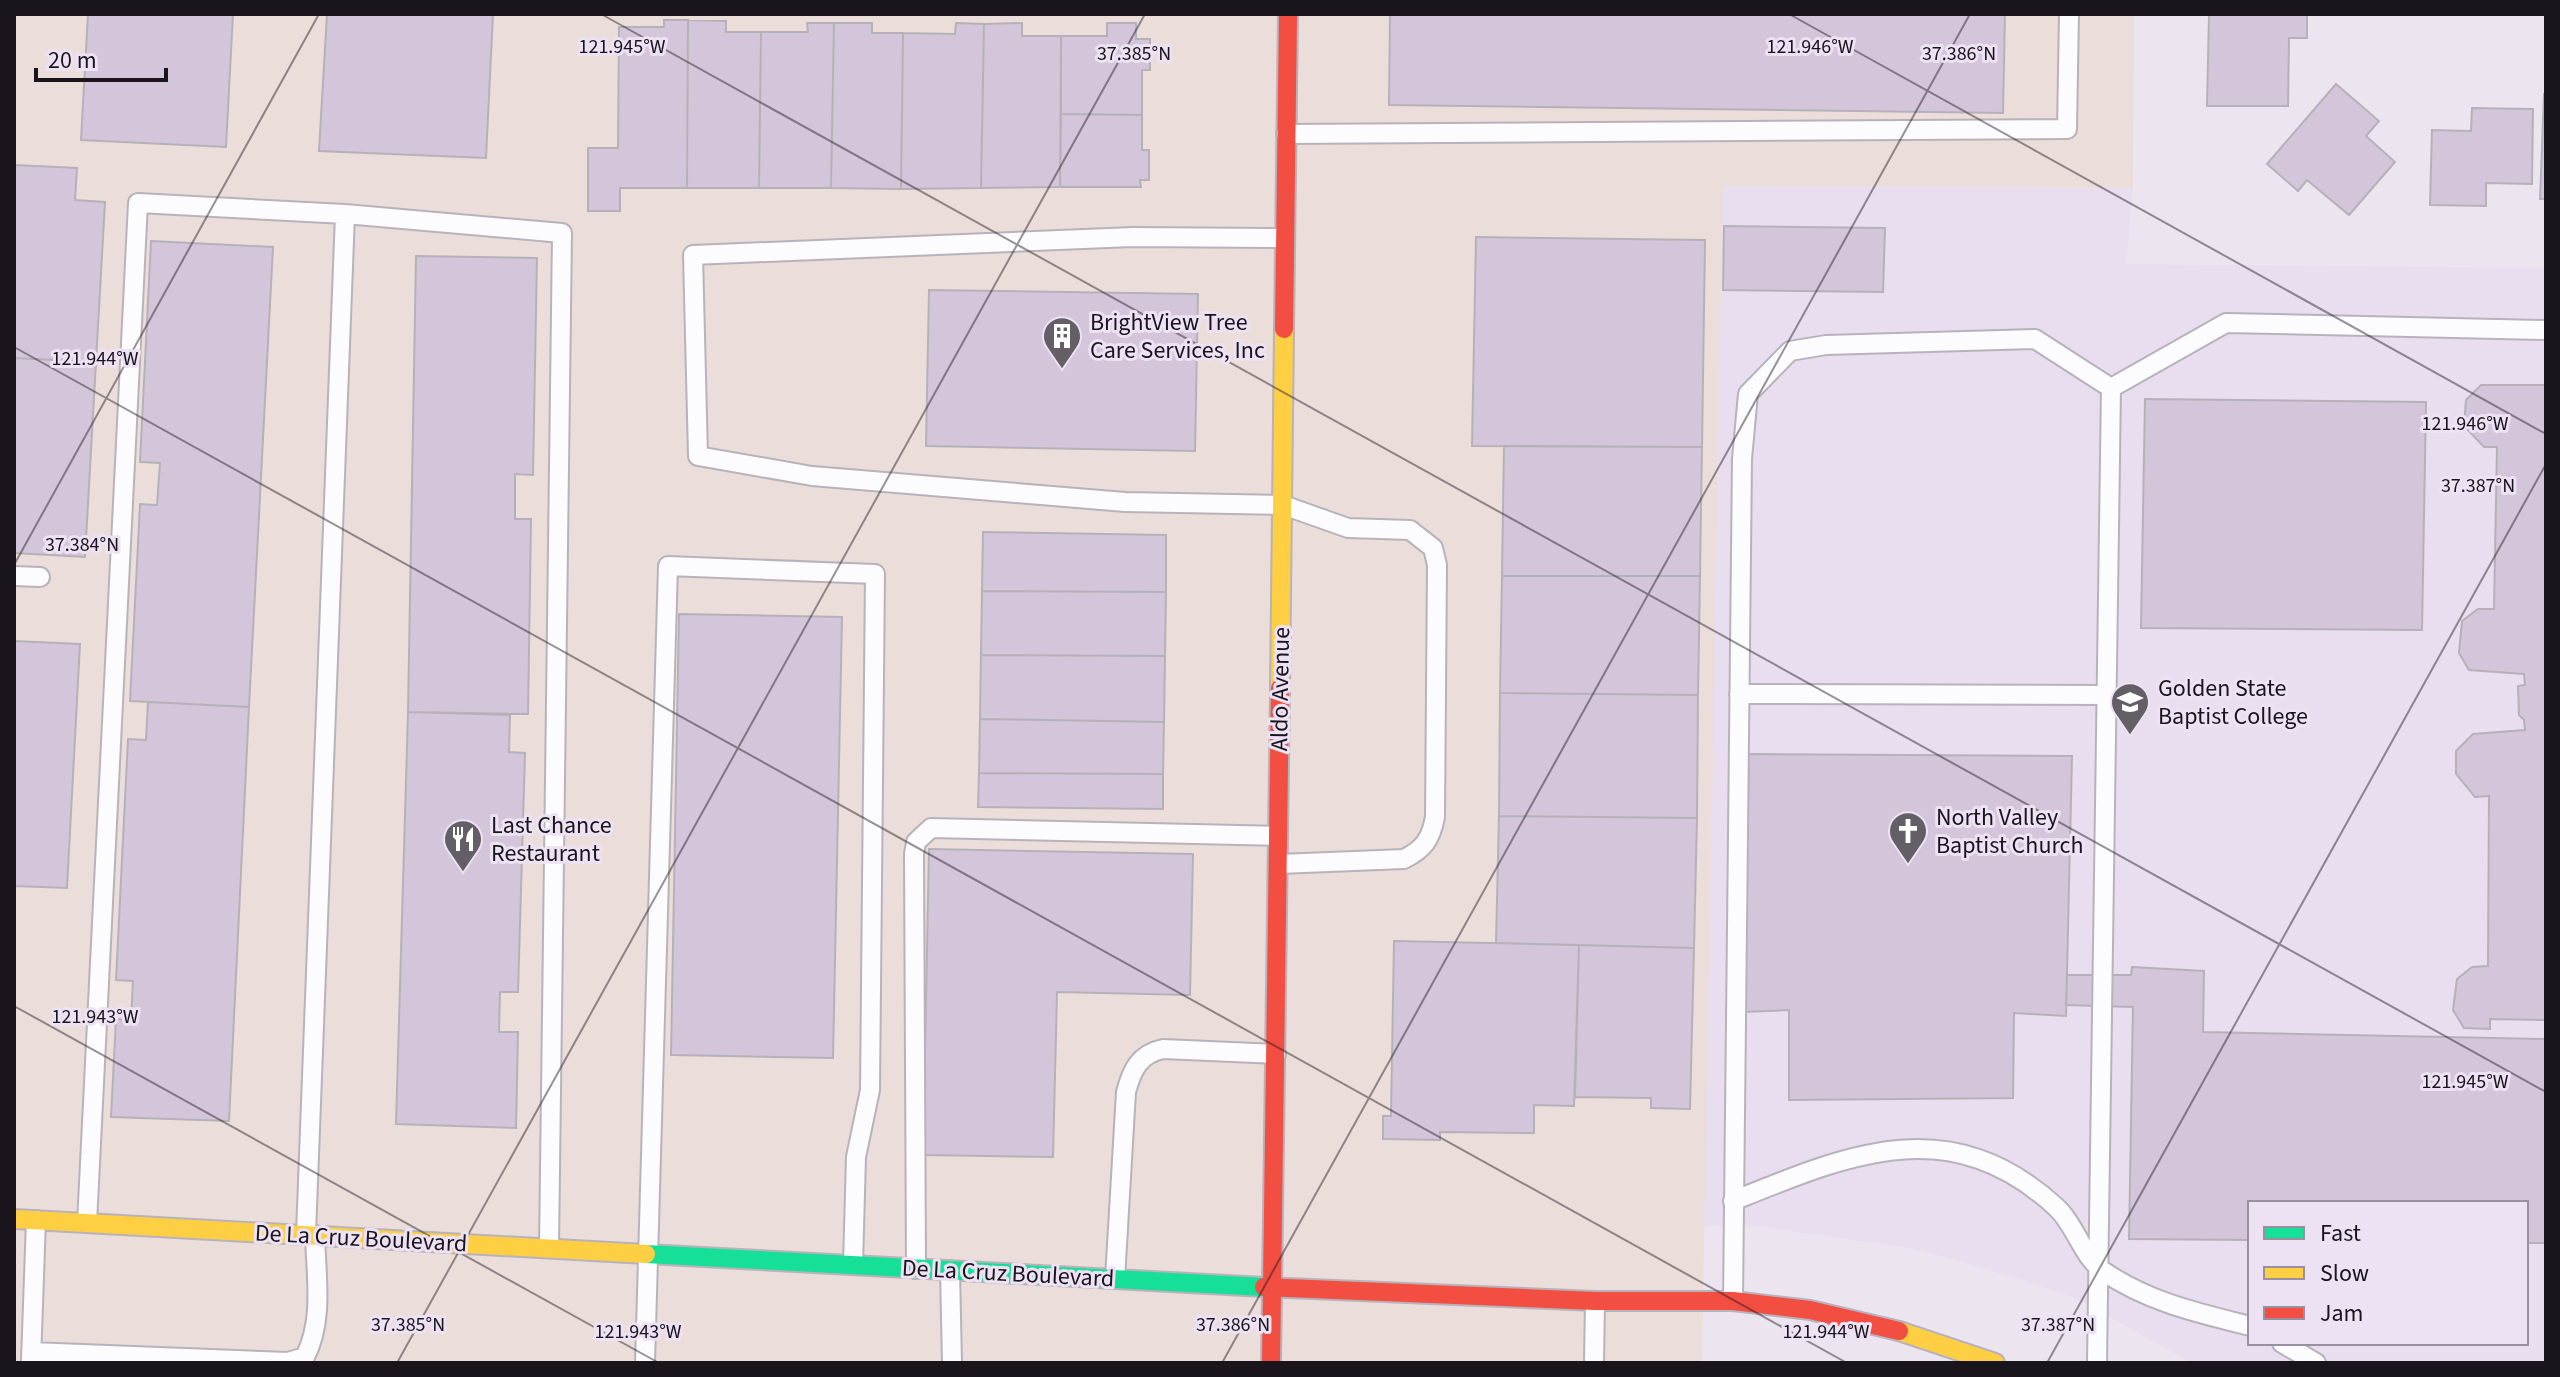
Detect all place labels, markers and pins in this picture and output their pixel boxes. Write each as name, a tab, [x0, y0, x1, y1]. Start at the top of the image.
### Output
place label: BrightView Tree Care Services, Inc	[1090, 305, 1265, 368]
building icon: BrightView Tree Care Services, Inc	[1041, 315, 1083, 370]
place label: Golden State Baptist College	[2158, 671, 2308, 734]
school or university icon: Golden State Baptist College	[2109, 681, 2151, 736]
place label: North Valley Baptist Church	[1936, 800, 2084, 863]
place label: Last Chance Restaurant	[491, 808, 612, 871]
church icon: North Valley Baptist Church	[1887, 810, 1929, 865]
restaurant icon: Last Chance Restaurant	[442, 818, 484, 873]

